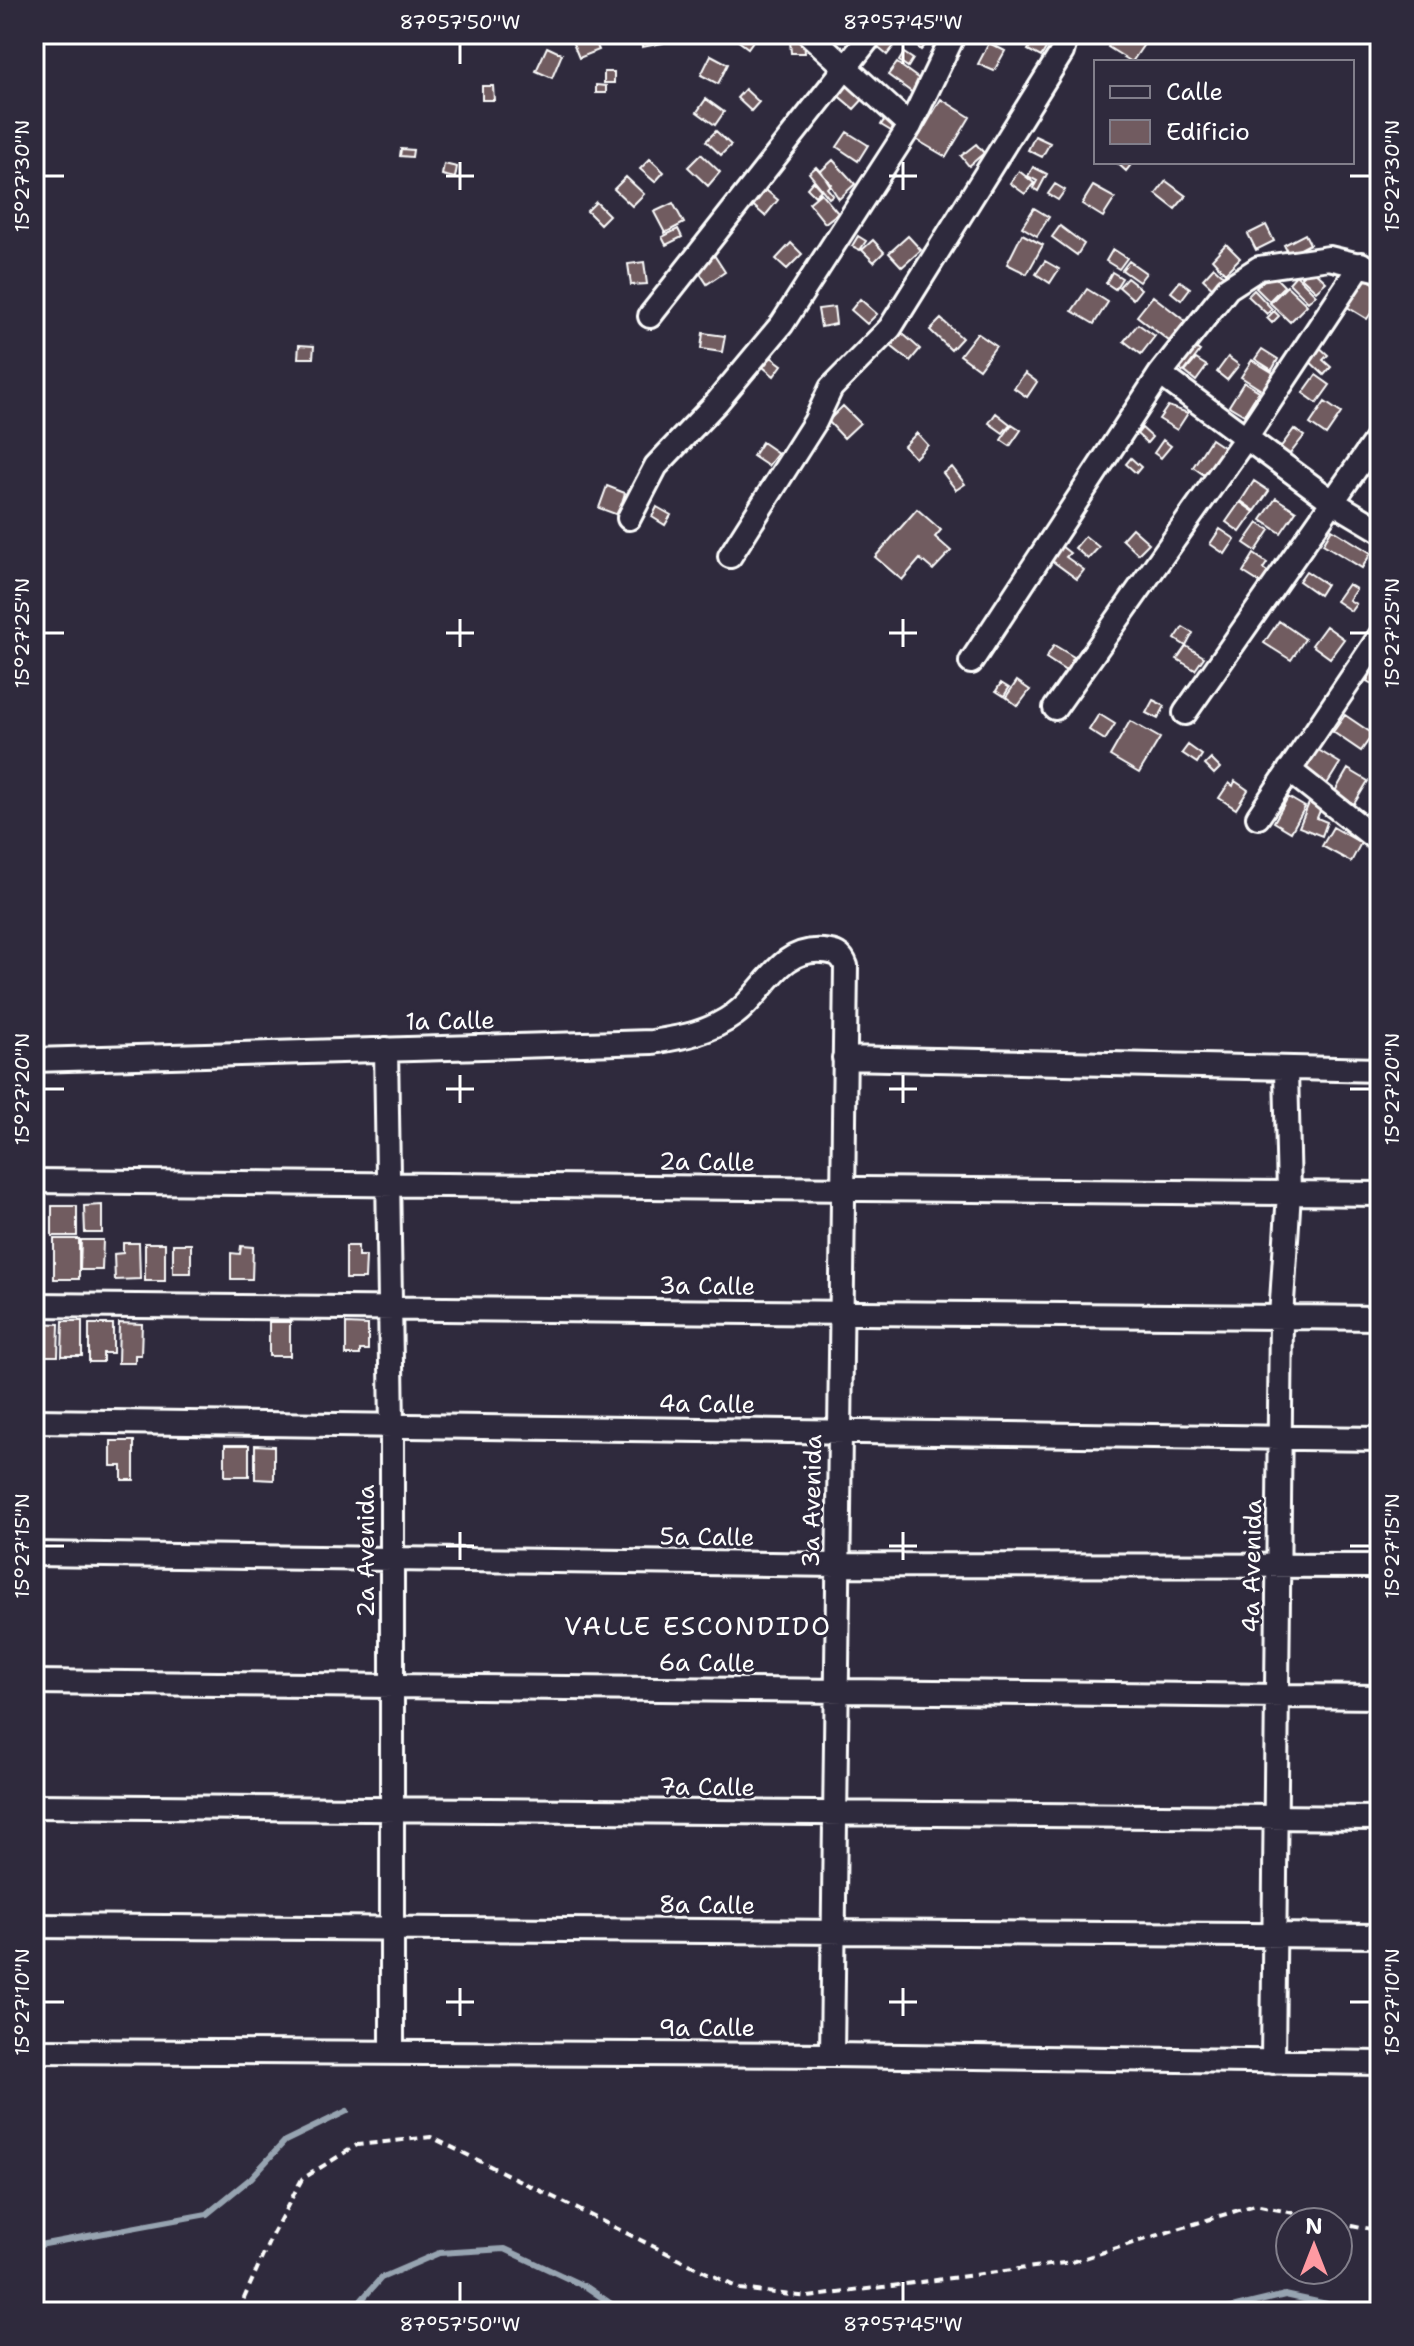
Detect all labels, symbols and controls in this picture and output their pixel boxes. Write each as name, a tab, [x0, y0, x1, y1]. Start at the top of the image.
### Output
text: 87°57'50"W	[399, 9, 521, 35]
text: 87°57'45"W	[843, 9, 963, 35]
legend	[1094, 60, 1354, 164]
text: Calle	[1166, 76, 1223, 108]
text: Edificio	[1166, 116, 1250, 148]
text: 15°27'30"N	[9, 120, 35, 232]
text: 15°27'30"N	[1379, 120, 1405, 232]
text: 15°27'25"N	[9, 578, 35, 688]
text: 15°27'25"N	[1379, 578, 1405, 688]
street label: 1a Calle	[405, 1004, 495, 1038]
text: 15°27'20"N	[9, 1033, 35, 1145]
text: 15°27'20"N	[1379, 1033, 1405, 1145]
street label: 2a Calle	[659, 1145, 755, 1179]
street label: 3a Calle	[659, 1269, 755, 1303]
street label: 4a Calle	[658, 1387, 756, 1421]
street label: 3a Avenida	[795, 1434, 829, 1568]
street label: 2a Avenida	[350, 1484, 382, 1618]
text: 15°27'15"N	[9, 1493, 35, 1599]
text: 15°27'15"N	[1379, 1493, 1405, 1599]
street label: 4a Avenida	[1235, 1499, 1269, 1633]
street label: 5a Calle	[659, 1520, 755, 1554]
district label: VALLE ESCONDIDO	[564, 1608, 832, 1643]
street label: 6a Calle	[658, 1646, 756, 1680]
street label: 7a Calle	[659, 1770, 755, 1804]
street label: 8a Calle	[659, 1888, 755, 1922]
text: 15°27'10"N	[9, 1948, 35, 2056]
text: 15°27'10"N	[1379, 1948, 1405, 2056]
street label: 9a Calle	[659, 2012, 755, 2044]
north arrow	[1274, 2206, 1354, 2286]
text: N	[1305, 2212, 1323, 2241]
text: 87°57'50"W	[399, 2311, 521, 2337]
text: 87°57'45"W	[843, 2311, 963, 2337]

